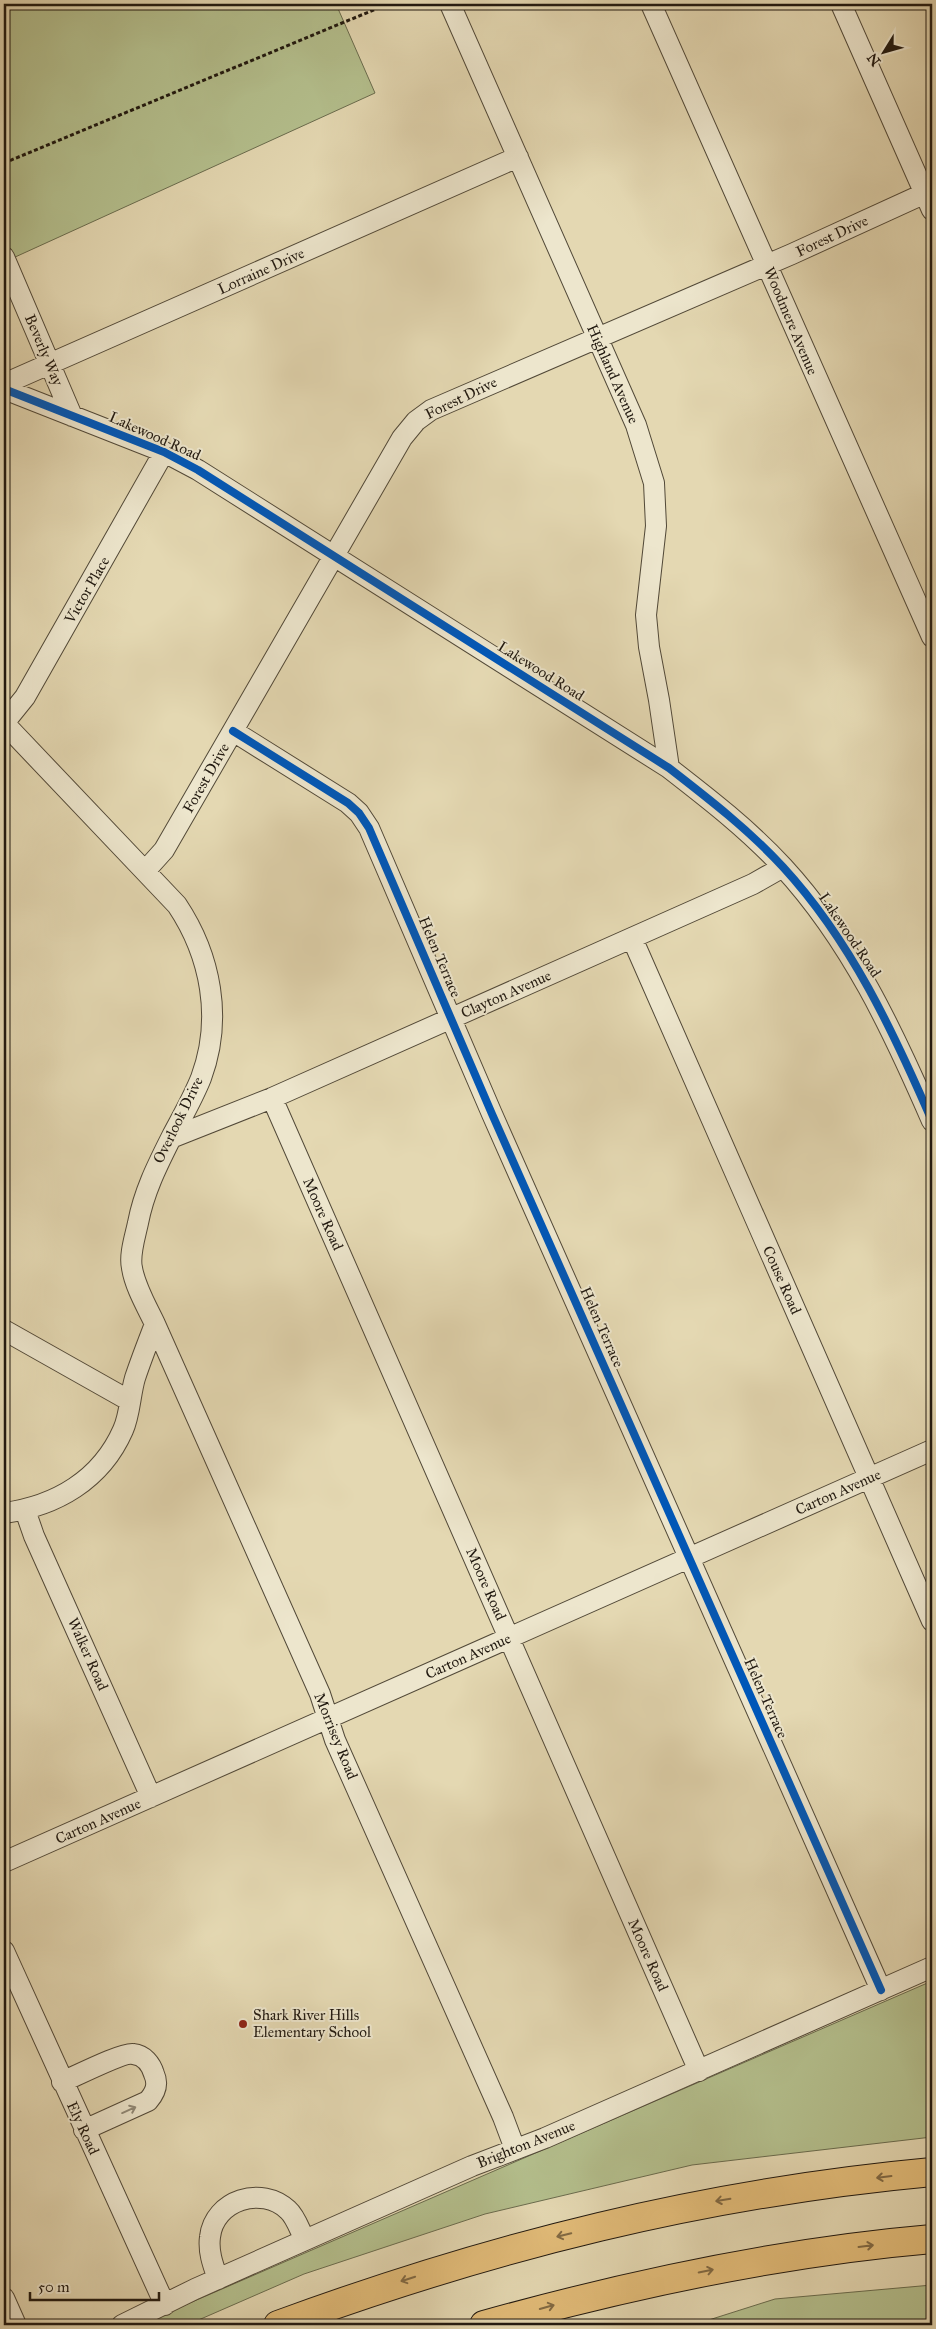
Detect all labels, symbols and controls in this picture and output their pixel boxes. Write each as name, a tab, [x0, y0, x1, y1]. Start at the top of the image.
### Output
north arrow	[858, 28, 908, 78]
text: N	[864, 50, 884, 69]
street label: Forest Drive	[793, 211, 871, 261]
street label: Lorraine Drive	[215, 244, 307, 298]
street label: Woodmere Avenue	[760, 264, 822, 378]
street label: Beverly Way	[21, 312, 67, 389]
street label: Highland Avenue	[583, 322, 643, 426]
street label: Forest Drive	[422, 373, 500, 423]
street label: Lakewood Road	[106, 408, 204, 464]
street label: Victor Place	[60, 553, 113, 627]
street label: Lakewood Road	[495, 637, 588, 705]
street label: Forest Drive	[179, 740, 233, 816]
street label: Lakewood Road	[815, 889, 885, 981]
street label: Helen Terrace	[415, 914, 465, 1000]
street label: Clayton Avenue	[458, 966, 554, 1022]
street label: Overlook Drive	[149, 1074, 207, 1166]
street label: Moore Road	[299, 1175, 347, 1254]
street label: Couse Road	[759, 1243, 805, 1317]
street label: Helen Terrace	[576, 1284, 628, 1370]
street label: Carton Avenue	[793, 1465, 883, 1519]
street label: Moore Road	[462, 1545, 510, 1624]
street label: Walker Road	[64, 1615, 112, 1694]
street label: Carton Avenue	[423, 1629, 513, 1683]
street label: Helen Terrace	[740, 1655, 792, 1741]
street label: Morrisey Road	[310, 1690, 362, 1783]
street label: Carton Avenue	[53, 1794, 143, 1848]
street label: Moore Road	[624, 1916, 672, 1995]
place label: Shark River Hills Elementary School	[253, 2006, 372, 2041]
marker: Shark River Hills Elementary School	[237, 2018, 249, 2030]
street label: Ely Road	[63, 2098, 103, 2158]
one-way arrow	[121, 2105, 136, 2114]
street label: Brighton Avenue	[474, 2116, 578, 2172]
one-way arrow	[876, 2172, 892, 2182]
one-way arrow	[715, 2195, 731, 2205]
one-way arrow	[557, 2230, 573, 2240]
one-way arrow	[858, 2241, 874, 2251]
one-way arrow	[697, 2266, 713, 2276]
scale bar	[30, 2269, 159, 2301]
one-way arrow	[400, 2275, 416, 2285]
text: 50 m	[38, 2278, 70, 2296]
one-way arrow	[539, 2302, 555, 2312]

